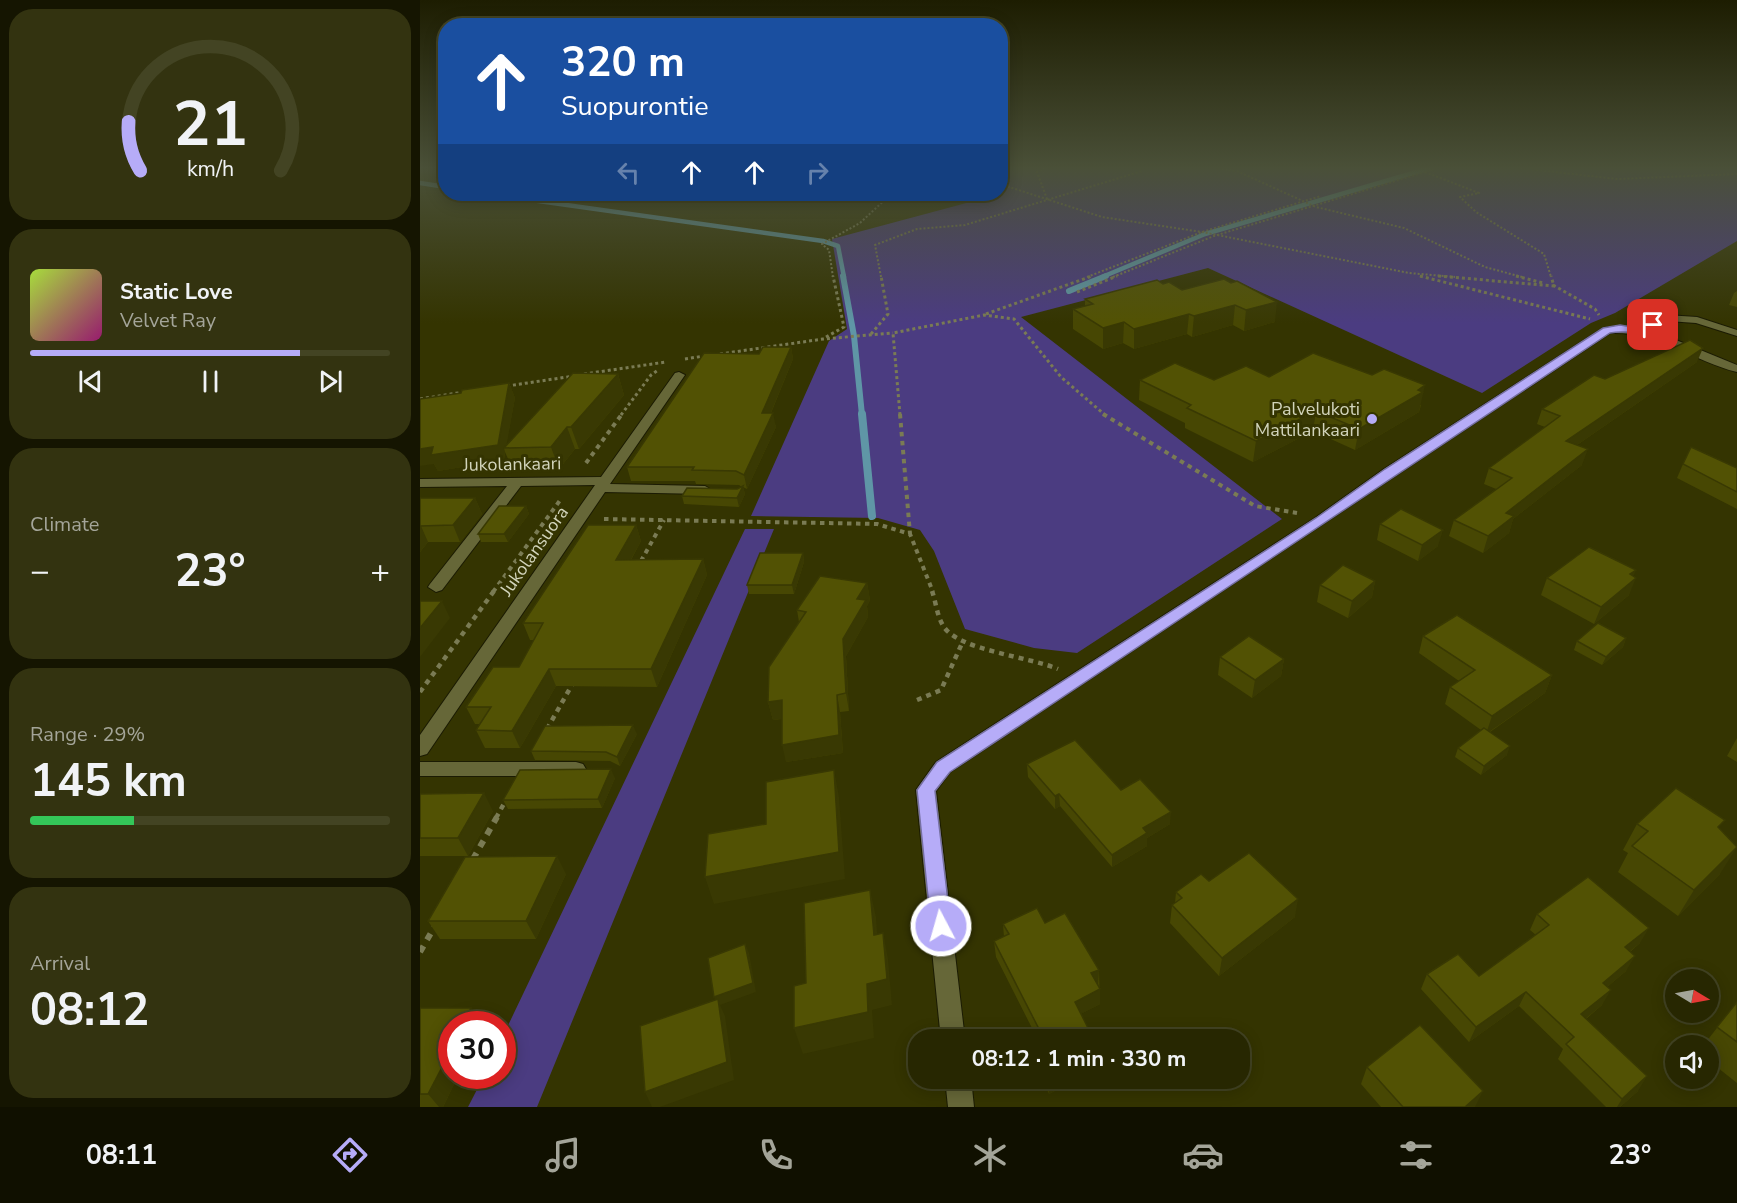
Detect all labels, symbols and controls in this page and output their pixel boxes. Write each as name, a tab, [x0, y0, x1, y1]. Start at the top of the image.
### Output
text: 320 m	[561, 34, 685, 91]
icon: ahead	[462, 42, 540, 120]
text: 21	[173, 82, 247, 167]
text: Suopurontie	[561, 88, 709, 125]
text: km/h	[186, 155, 234, 185]
icon: left	[612, 156, 645, 189]
icon: ahead	[675, 156, 708, 189]
icon: ahead	[738, 156, 771, 189]
icon: right	[801, 156, 834, 189]
text: Static Love	[120, 277, 233, 307]
pin	[1627, 299, 1678, 350]
text: Velvet Ray	[120, 307, 216, 334]
icon: arrive	[1636, 308, 1669, 341]
icon: previous	[74, 365, 107, 398]
icon: pause	[194, 365, 227, 398]
icon: next	[314, 365, 347, 398]
place label: Palvelukoti Mattilankaari	[1255, 397, 1360, 442]
marker: Palvelukoti Mattilankaari	[1365, 412, 1379, 426]
street label: Jukolankaari	[462, 451, 561, 477]
street label: Jukolansuora	[494, 501, 574, 601]
text: Climate	[30, 511, 99, 538]
text: 23°	[174, 541, 246, 602]
text: −	[30, 549, 50, 594]
text: +	[370, 549, 390, 594]
text: Range · 29%	[30, 721, 145, 748]
text: 145 km	[30, 751, 187, 812]
position arrow	[909, 894, 973, 958]
text: Arrival	[30, 950, 90, 977]
north arrow	[1665, 969, 1719, 1023]
map controls	[1665, 969, 1719, 1089]
text: 08:12	[30, 980, 149, 1041]
speed limit sign: 30	[438, 1011, 516, 1089]
button: sound	[1665, 1035, 1719, 1089]
text: 08:12 · 1 min · 330 m	[972, 1044, 1186, 1074]
icon: directions	[329, 1134, 371, 1176]
icon: music	[542, 1134, 584, 1176]
icon: phone	[755, 1134, 797, 1176]
icon: climate	[969, 1134, 1011, 1176]
icon: car	[1182, 1134, 1224, 1176]
icon: filters	[1395, 1134, 1437, 1176]
text: 08:11	[86, 1137, 157, 1174]
text: 23°	[1609, 1137, 1651, 1174]

